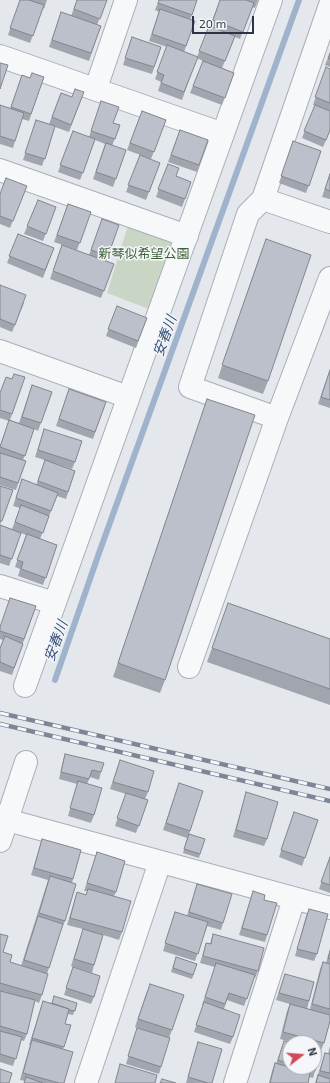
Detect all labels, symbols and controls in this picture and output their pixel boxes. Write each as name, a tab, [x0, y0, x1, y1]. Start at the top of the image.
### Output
scale bar	[194, 8, 256, 34]
text: 20 m	[199, 16, 226, 30]
park label: 新琴似希望公園	[99, 246, 189, 262]
water label: 安春川	[150, 313, 180, 359]
water label: 安春川	[41, 618, 71, 664]
north arrow	[282, 1035, 322, 1075]
text: N	[306, 1046, 320, 1057]

